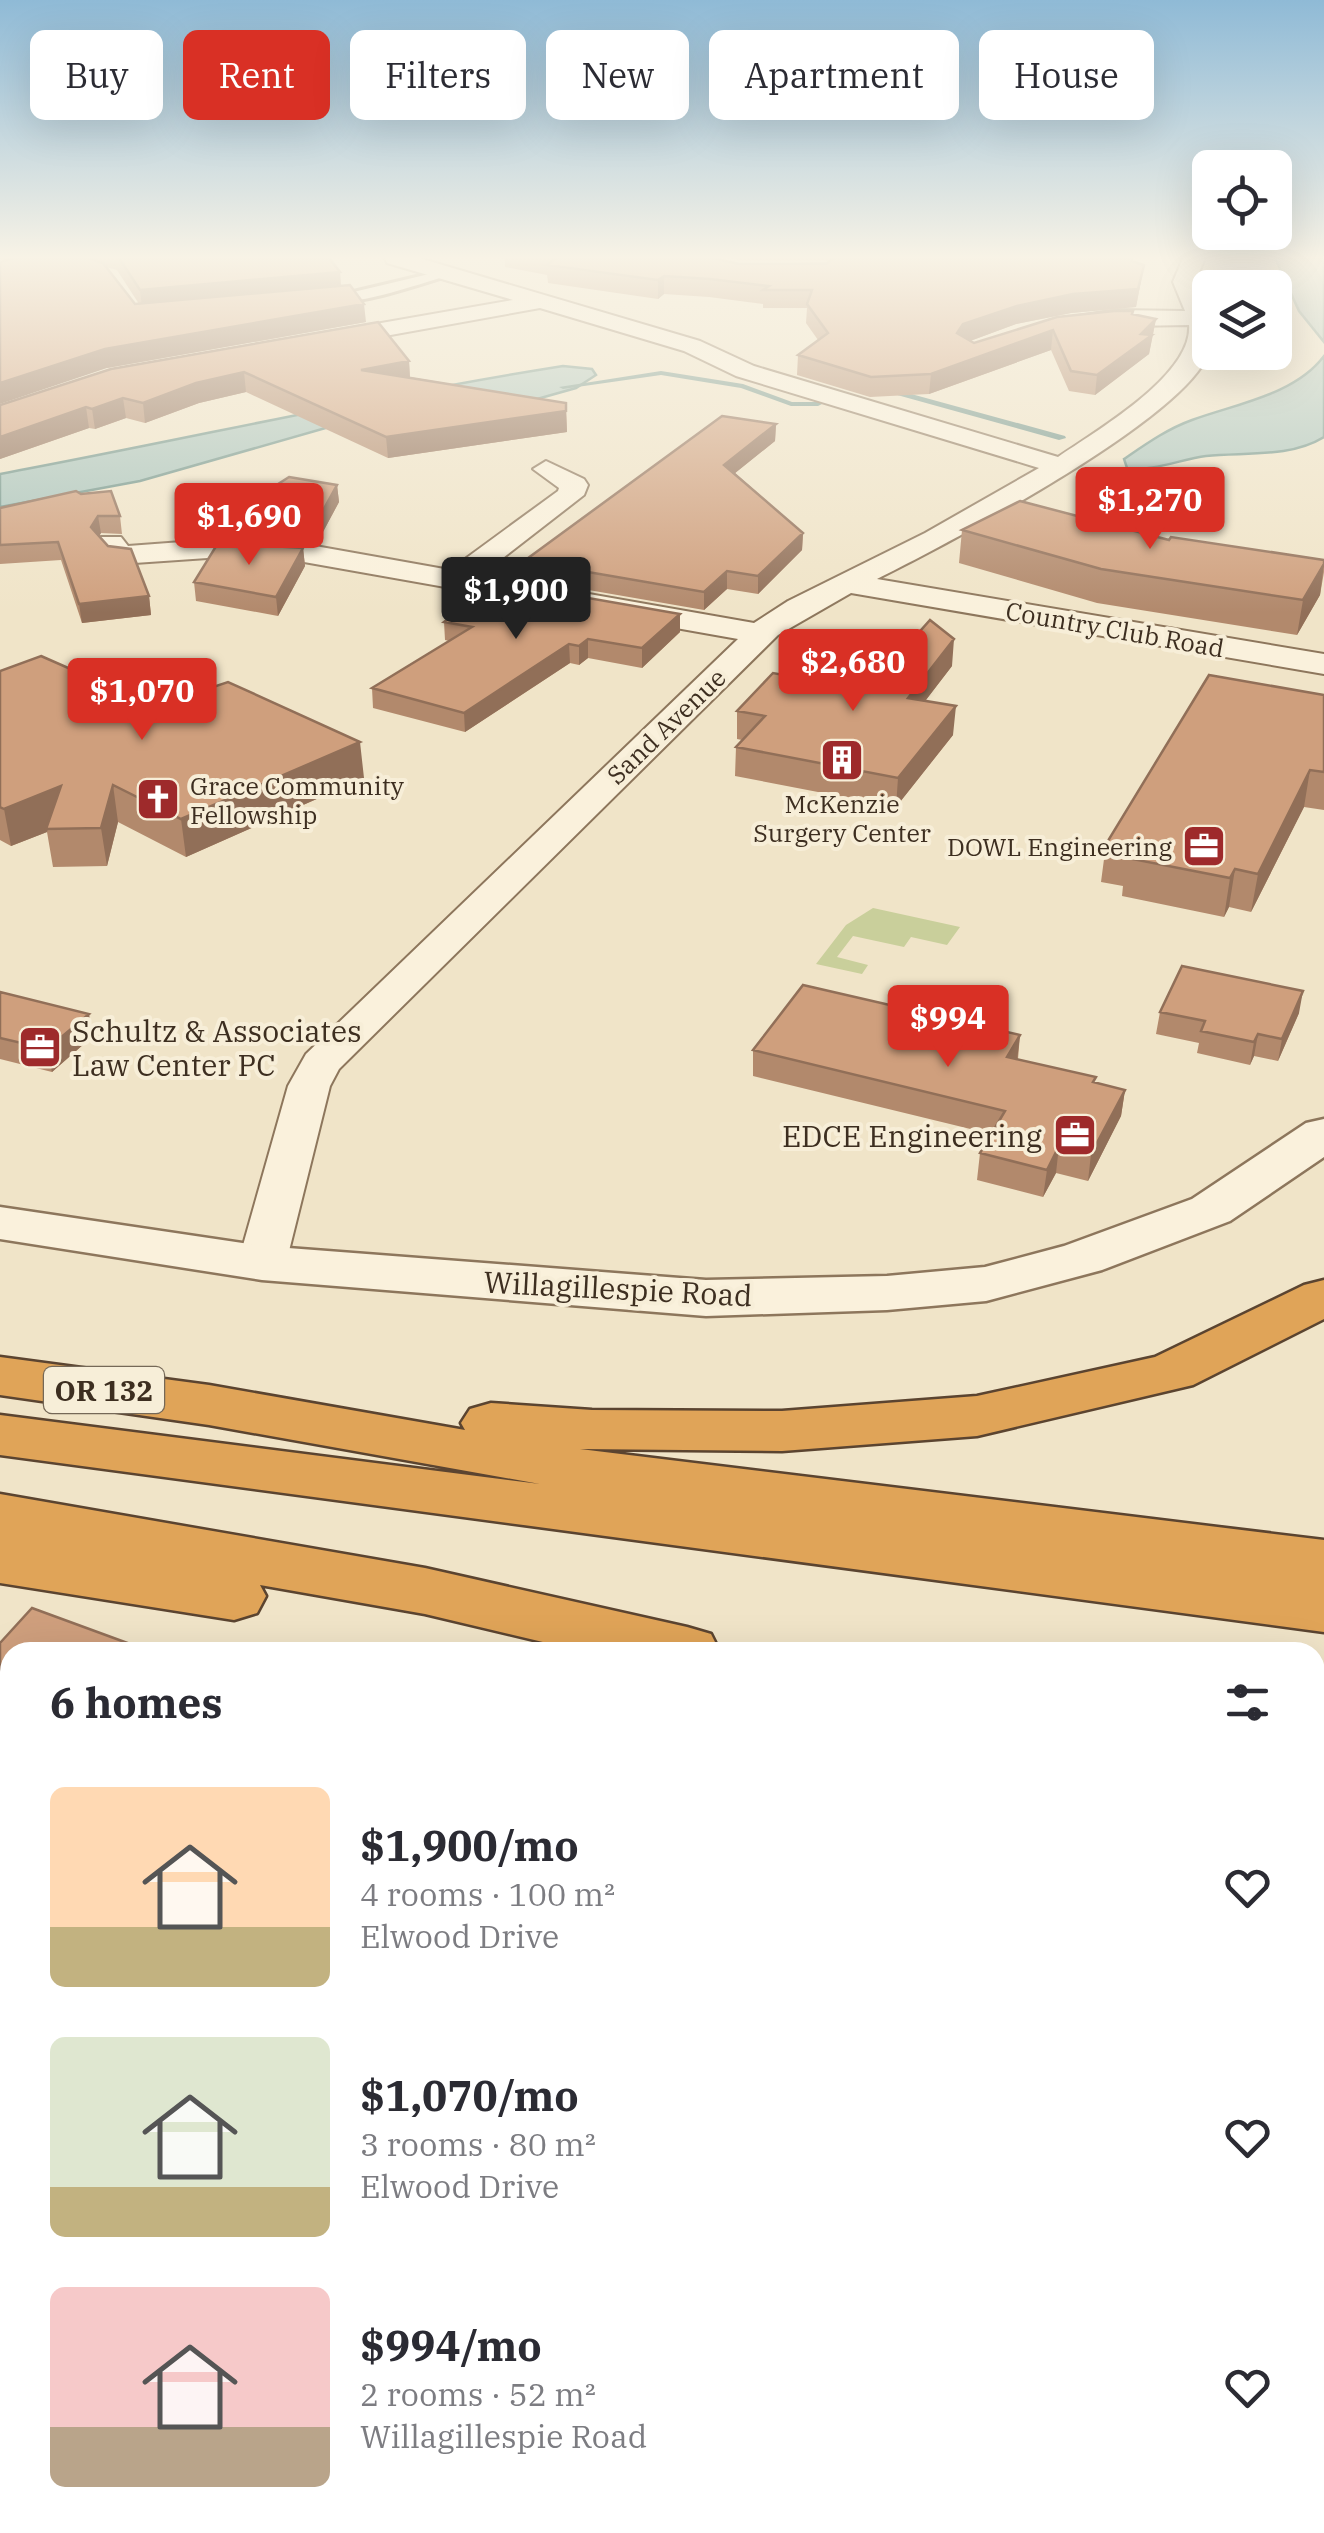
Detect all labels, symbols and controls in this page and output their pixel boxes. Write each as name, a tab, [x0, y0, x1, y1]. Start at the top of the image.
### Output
chip: Buy	[30, 30, 163, 120]
chip: Rent	[183, 30, 330, 120]
chip: Filters	[350, 30, 526, 120]
chip: New	[546, 30, 689, 120]
chip: Apartment	[709, 30, 959, 120]
chip: House	[979, 30, 1154, 120]
map controls	[1192, 150, 1292, 370]
button: locate	[1192, 150, 1292, 250]
button: layers	[1192, 270, 1292, 370]
pin: $1,270	[1069, 467, 1231, 552]
text: $1,270	[1098, 478, 1202, 520]
pin: $1,690	[168, 483, 330, 568]
text: $1,690	[197, 494, 301, 536]
pin: $1,900	[435, 557, 597, 642]
text: $1,900	[464, 568, 568, 610]
street label: Country Club Road	[1003, 594, 1227, 664]
pin: $2,680	[772, 629, 934, 714]
text: $2,680	[801, 640, 905, 682]
pin: $1,070	[61, 658, 223, 743]
street label: Sand Avenue	[599, 661, 733, 791]
text: $1,070	[90, 669, 194, 711]
building icon: McKenzie Surgery Center	[819, 737, 865, 783]
place label: Grace Community Fellowship	[190, 769, 404, 831]
church icon: Grace Community Fellowship	[135, 776, 181, 822]
place label: McKenzie Surgery Center	[753, 787, 931, 849]
office icon: DOWL Engineering	[1181, 823, 1227, 869]
place label: DOWL Engineering	[947, 830, 1172, 863]
pin: $994	[889, 985, 1007, 1070]
text: $994	[910, 996, 986, 1038]
place label: Schultz & Associates Law Center PC	[72, 1011, 362, 1084]
office icon: Schultz & Associates Law Center PC	[17, 1024, 63, 1070]
office icon: EDCE Engineering	[1052, 1112, 1098, 1158]
place label: EDCE Engineering	[782, 1116, 1042, 1155]
street label: Willagillespie Road	[483, 1261, 753, 1315]
road number: OR 132	[44, 1367, 164, 1413]
text: 6 homes	[50, 1675, 223, 1730]
icon: filters	[1220, 1675, 1275, 1730]
text: $1,900/mo	[360, 1818, 579, 1873]
icon: home	[130, 1827, 250, 1947]
icon: heart	[1220, 1860, 1275, 1915]
text: 4 rooms · 100 m²	[360, 1873, 615, 1915]
text: Elwood Drive	[360, 1915, 559, 1957]
text: $1,070/mo	[360, 2068, 579, 2123]
icon: home	[130, 2077, 250, 2197]
icon: heart	[1220, 2110, 1275, 2165]
text: 3 rooms · 80 m²	[360, 2123, 596, 2165]
text: Elwood Drive	[360, 2165, 559, 2207]
text: $994/mo	[360, 2318, 542, 2373]
icon: home	[130, 2327, 250, 2447]
icon: heart	[1220, 2360, 1275, 2415]
text: 2 rooms · 52 m²	[360, 2373, 596, 2415]
text: Willagillespie Road	[360, 2415, 647, 2457]

